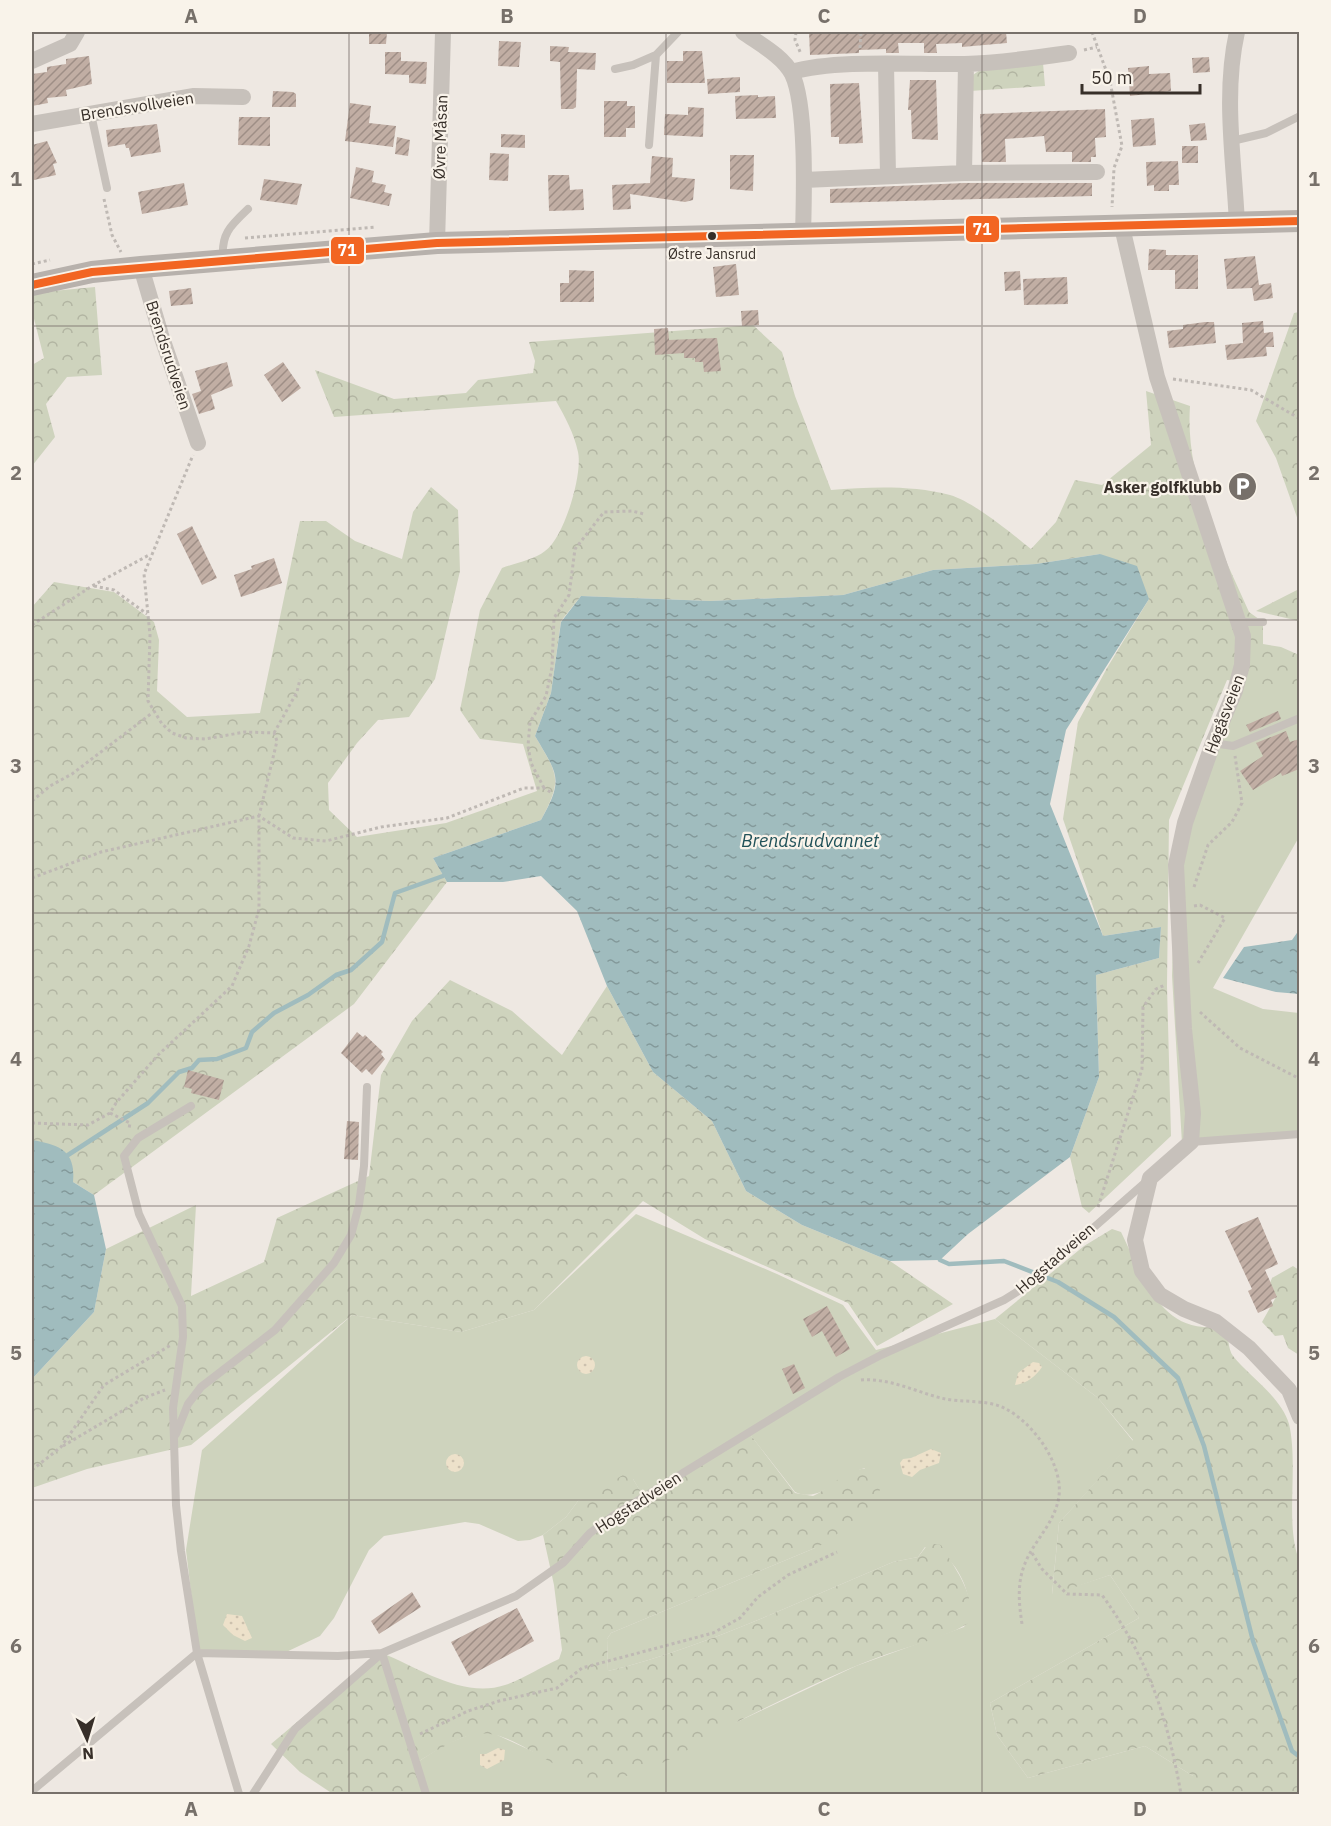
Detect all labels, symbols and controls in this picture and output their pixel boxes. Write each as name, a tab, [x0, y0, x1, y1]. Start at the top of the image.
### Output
text: A	[184, 2, 198, 29]
text: B	[500, 2, 514, 29]
text: C	[817, 2, 831, 29]
text: D	[1133, 2, 1147, 29]
scale bar	[1082, 57, 1200, 95]
text: 50 m	[1091, 66, 1133, 89]
street label: Brendsvollveien	[79, 87, 195, 125]
street label: Øvre Måsan	[429, 94, 451, 180]
text: 1	[10, 165, 22, 192]
text: 1	[1308, 165, 1320, 192]
line badge: 71	[965, 215, 1000, 243]
text: 71	[972, 219, 992, 239]
marker: Østre Jansrud	[706, 230, 718, 242]
line badge: 71	[330, 236, 365, 265]
text: 71	[337, 240, 357, 260]
place label: Østre Jansrud	[668, 245, 756, 263]
street label: Brendsrudveien	[142, 298, 196, 412]
text: 2	[10, 459, 22, 486]
text: 2	[1308, 459, 1320, 486]
parking icon: Asker golfklubb	[1227, 471, 1259, 503]
place label: Asker golfklubb	[1103, 477, 1222, 497]
street label: Høgåsveien	[1200, 672, 1248, 756]
text: 3	[10, 752, 22, 779]
text: 3	[1308, 752, 1320, 779]
water label: Brendsrudvannet	[741, 829, 880, 852]
text: 4	[10, 1045, 22, 1072]
text: 4	[1308, 1045, 1320, 1072]
street label: Hogstadveien	[1011, 1218, 1099, 1298]
text: 5	[10, 1339, 22, 1366]
text: 5	[1308, 1339, 1320, 1366]
street label: Hogstadveien	[591, 1467, 685, 1537]
text: 6	[10, 1632, 22, 1659]
text: 6	[1308, 1632, 1320, 1659]
north arrow	[57, 1709, 117, 1769]
text: N	[82, 1744, 95, 1764]
text: A	[184, 1795, 198, 1822]
text: B	[500, 1795, 514, 1822]
text: C	[817, 1795, 831, 1822]
text: D	[1133, 1795, 1147, 1822]

